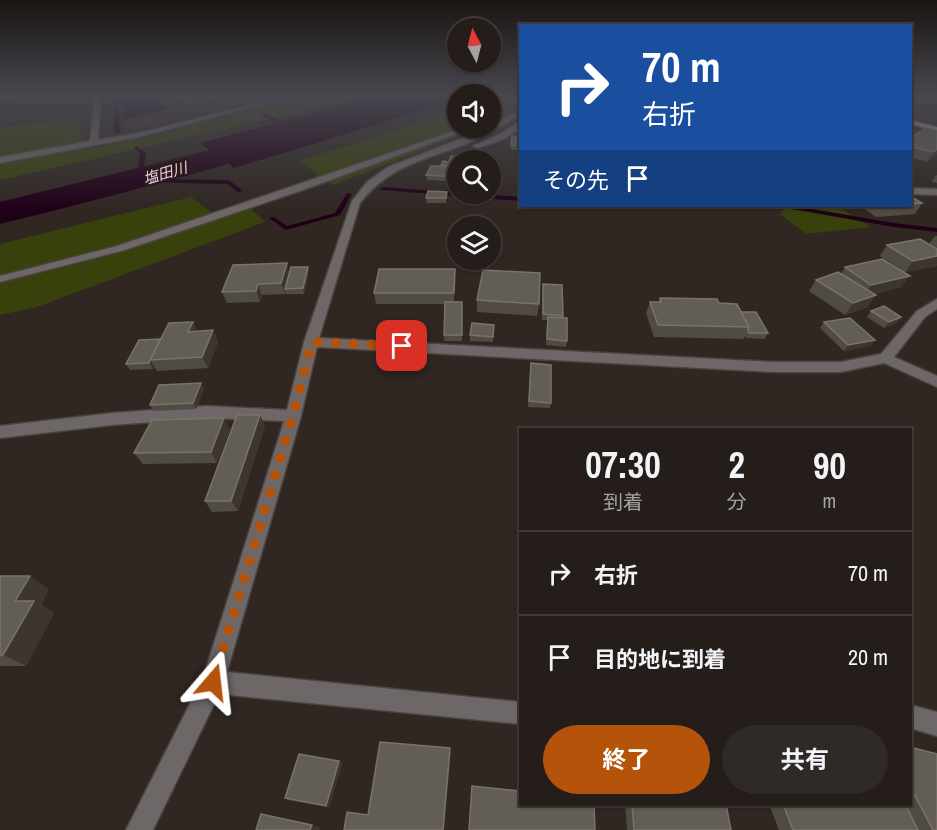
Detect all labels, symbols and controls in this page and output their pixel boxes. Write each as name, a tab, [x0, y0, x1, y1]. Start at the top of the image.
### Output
north arrow	[447, 18, 501, 72]
map controls	[447, 18, 501, 270]
text: 70 m	[642, 39, 721, 95]
icon: right	[543, 48, 621, 126]
button: sound	[447, 84, 501, 138]
text: 右折	[642, 96, 696, 132]
button: search	[447, 150, 501, 204]
water label: 塩田川	[140, 156, 191, 189]
icon: arrive	[621, 162, 654, 195]
text: その先	[543, 165, 609, 195]
button: layers	[447, 216, 501, 270]
pin	[376, 320, 427, 371]
icon: arrive	[385, 329, 418, 362]
text: 07:30	[585, 441, 661, 489]
text: 2	[729, 441, 745, 489]
text: 90	[813, 442, 846, 490]
text: m	[823, 487, 836, 514]
text: 到着	[603, 488, 643, 515]
text: 分	[727, 488, 747, 515]
icon: right	[543, 557, 576, 590]
text: 70 m	[848, 558, 888, 588]
text: 右折	[594, 560, 638, 590]
icon: arrive	[543, 641, 576, 674]
text: 20 m	[848, 642, 888, 672]
text: 目的地に到着	[594, 644, 726, 674]
position arrow	[181, 650, 245, 714]
button: 終了	[543, 725, 710, 794]
button: 共有	[722, 725, 888, 794]

